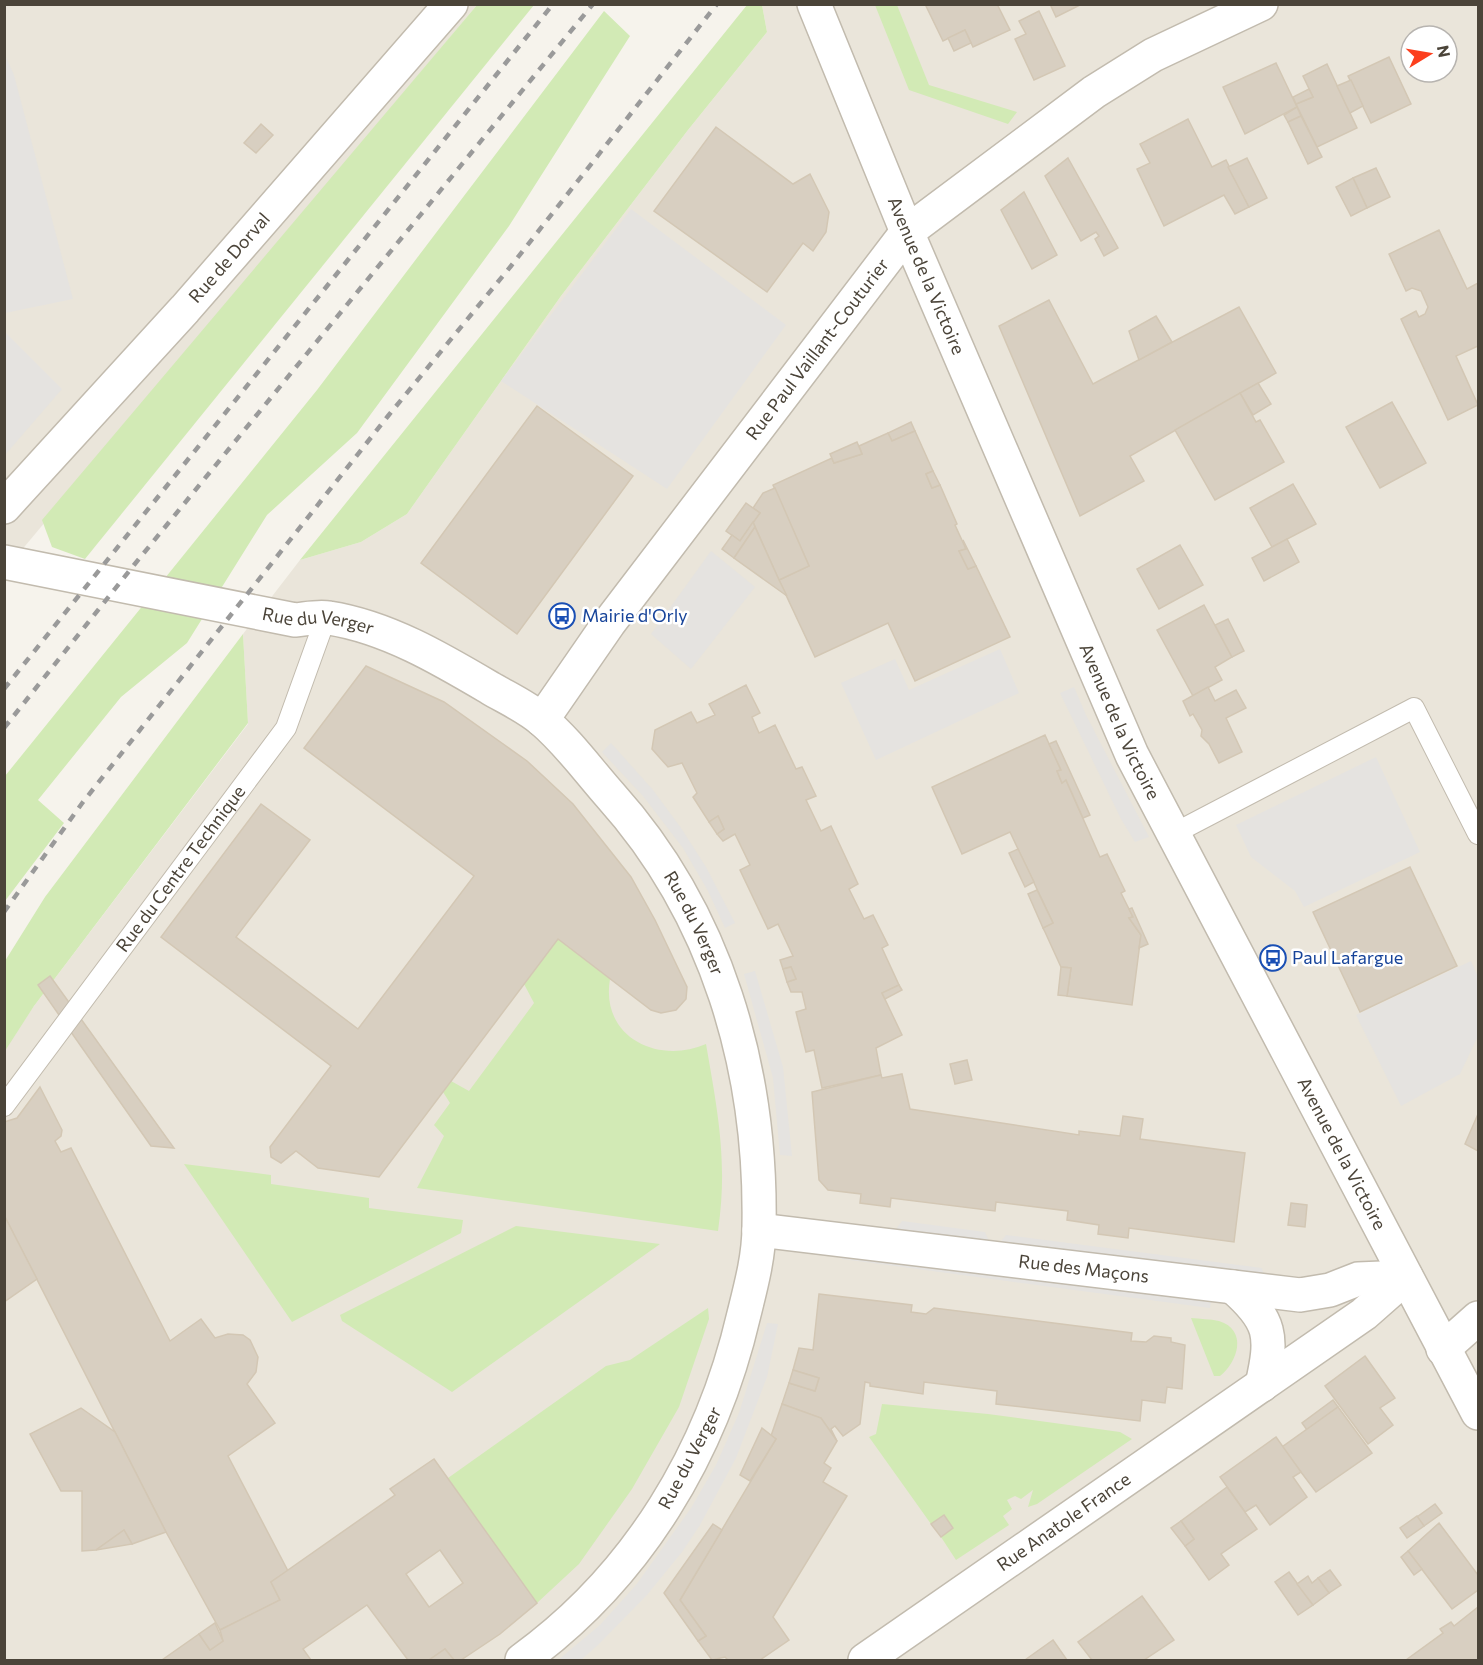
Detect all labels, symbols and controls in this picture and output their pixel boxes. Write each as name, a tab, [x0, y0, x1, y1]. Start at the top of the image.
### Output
north arrow	[1399, 24, 1459, 84]
text: N	[1434, 43, 1455, 59]
street label: Avenue de la Victoire	[884, 193, 970, 358]
street label: Rue de Dorval	[183, 208, 274, 307]
street label: Rue Paul Vaillant-Couturier	[741, 254, 893, 444]
bus stop icon: Mairie d'Orly	[547, 601, 577, 631]
street label: Rue du Verger	[260, 602, 377, 639]
place label: Mairie d'Orly	[582, 604, 688, 626]
street label: Avenue de la Victoire	[1075, 640, 1165, 803]
street label: Rue du Centre Technique	[111, 781, 249, 956]
street label: Rue du Verger	[660, 867, 729, 978]
bus stop icon: Paul Lafargue	[1258, 943, 1288, 973]
place label: Paul Lafargue	[1292, 946, 1403, 968]
street label: Avenue de la Victoire	[1293, 1073, 1392, 1233]
street label: Rue des Maçons	[1017, 1249, 1150, 1287]
street label: Rue du Verger	[653, 1403, 725, 1513]
street label: Rue Anatole France	[992, 1467, 1134, 1575]

